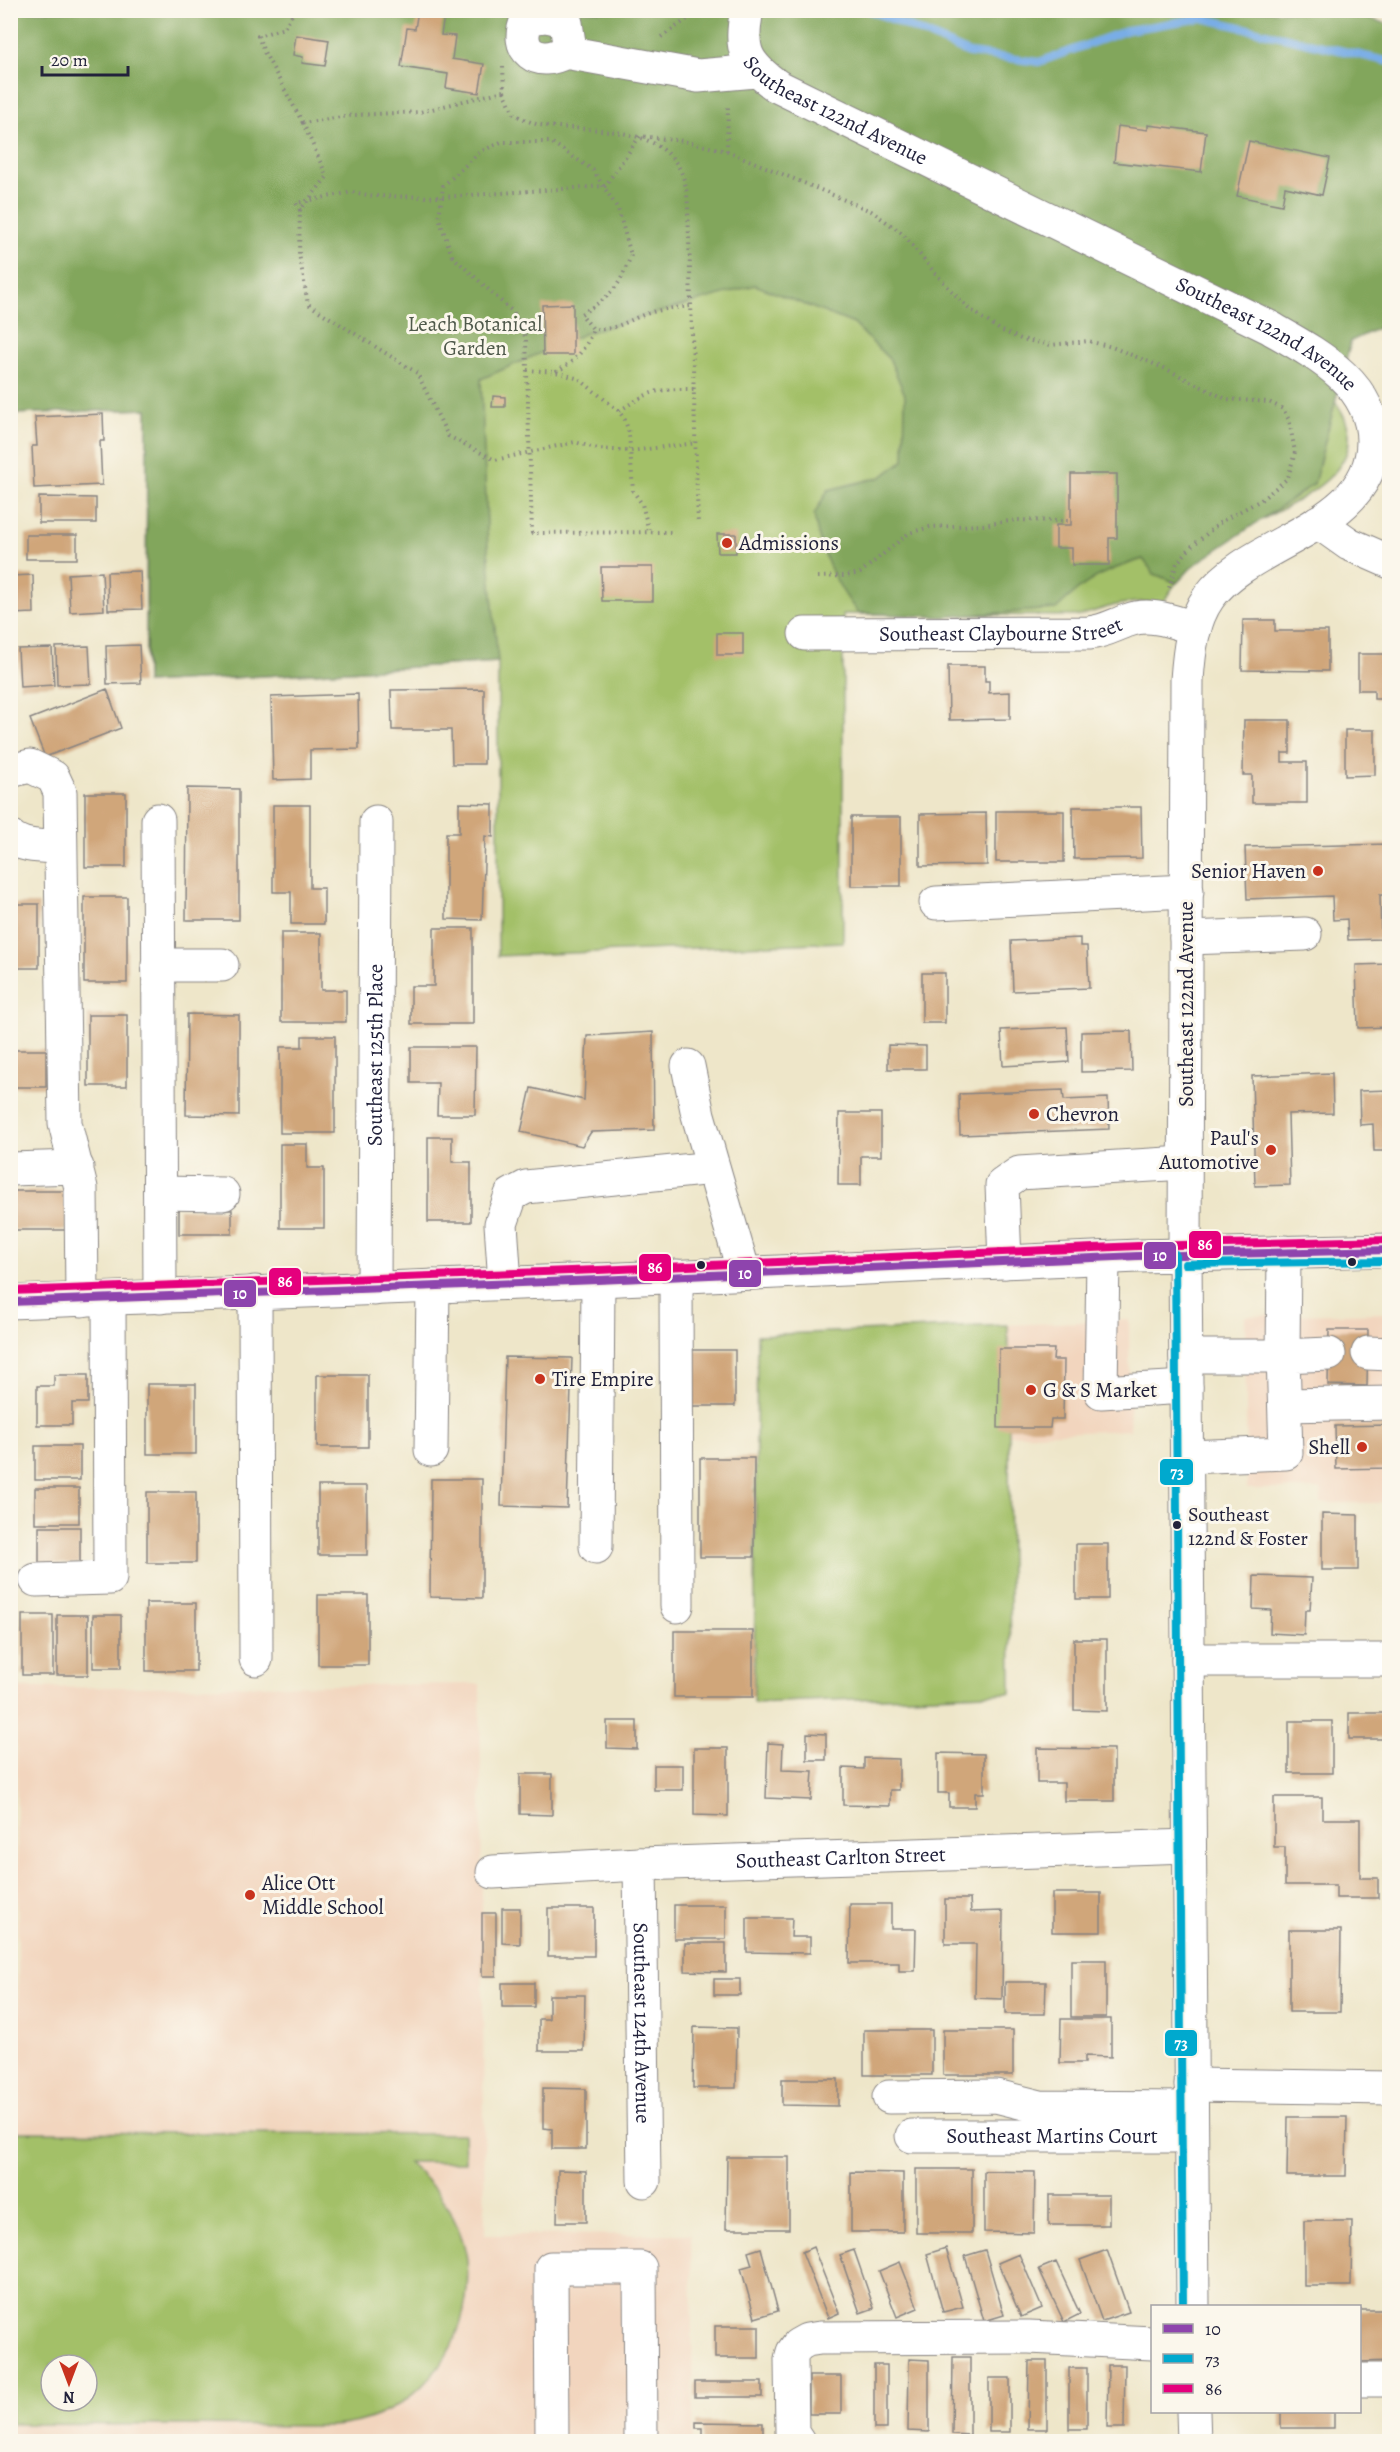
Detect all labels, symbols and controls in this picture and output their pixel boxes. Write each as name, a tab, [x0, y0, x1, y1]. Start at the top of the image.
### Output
scale bar	[42, 39, 128, 77]
text: 20 m	[51, 48, 88, 72]
street label: Southeast 122nd Avenue	[737, 50, 932, 172]
street label: Southeast 122nd Avenue	[1171, 270, 1364, 397]
park label: Leach Botanical Garden	[408, 310, 542, 362]
place label: Admissions	[738, 529, 839, 557]
marker: Admissions	[720, 536, 734, 550]
street label: Southeast Claybourne Street	[879, 610, 1127, 648]
place label: Senior Haven	[1191, 857, 1306, 885]
marker: Senior Haven	[1311, 864, 1325, 878]
street label: Southeast 122nd Avenue	[1172, 901, 1200, 1107]
street label: Southeast 125th Place	[361, 964, 389, 1146]
place label: Chevron	[1046, 1100, 1119, 1128]
marker: Chevron	[1027, 1107, 1041, 1121]
place label: Paul's Automotive	[1158, 1124, 1259, 1176]
marker: Paul's Automotive	[1264, 1143, 1278, 1157]
line badge: 86	[1188, 1230, 1222, 1259]
text: 86	[1197, 1234, 1213, 1256]
line badge: 10	[1143, 1241, 1177, 1270]
text: 10	[1153, 1245, 1167, 1267]
line badge: 86	[638, 1253, 672, 1282]
unlabelled marker	[1346, 1256, 1358, 1268]
text: 86	[647, 1257, 663, 1279]
unlabelled marker	[695, 1259, 707, 1271]
line badge: 10	[728, 1259, 762, 1288]
text: 10	[738, 1263, 752, 1285]
line badge: 86	[268, 1267, 302, 1296]
text: 86	[277, 1271, 293, 1293]
line badge: 10	[223, 1279, 257, 1308]
text: 10	[233, 1283, 247, 1305]
place label: Tire Empire	[552, 1365, 654, 1393]
marker: Tire Empire	[533, 1372, 547, 1386]
place label: G & S Market	[1043, 1376, 1157, 1404]
marker: G & S Market	[1024, 1383, 1038, 1397]
place label: Shell	[1308, 1433, 1350, 1461]
marker: Shell	[1355, 1440, 1369, 1454]
line badge: 73	[1159, 1458, 1194, 1486]
text: 73	[1170, 1462, 1184, 1484]
place label: Southeast 122nd & Foster	[1188, 1501, 1308, 1552]
marker: Southeast 122nd & Foster	[1171, 1519, 1183, 1531]
street label: Southeast Carlton Street	[735, 1840, 946, 1875]
place label: Alice Ott Middle School	[261, 1869, 384, 1921]
marker: Alice Ott Middle School	[243, 1888, 257, 1902]
street label: Southeast 124th Avenue	[627, 1922, 657, 2124]
line badge: 73	[1164, 2029, 1198, 2057]
text: 73	[1174, 2033, 1188, 2055]
street label: Southeast Martins Court	[946, 2122, 1158, 2150]
legend	[1151, 2305, 1361, 2413]
text: 10	[1205, 2317, 1221, 2341]
text: 73	[1205, 2347, 1220, 2371]
north arrow	[39, 2353, 99, 2413]
text: 86	[1205, 2377, 1222, 2401]
text: N	[63, 2386, 75, 2408]

